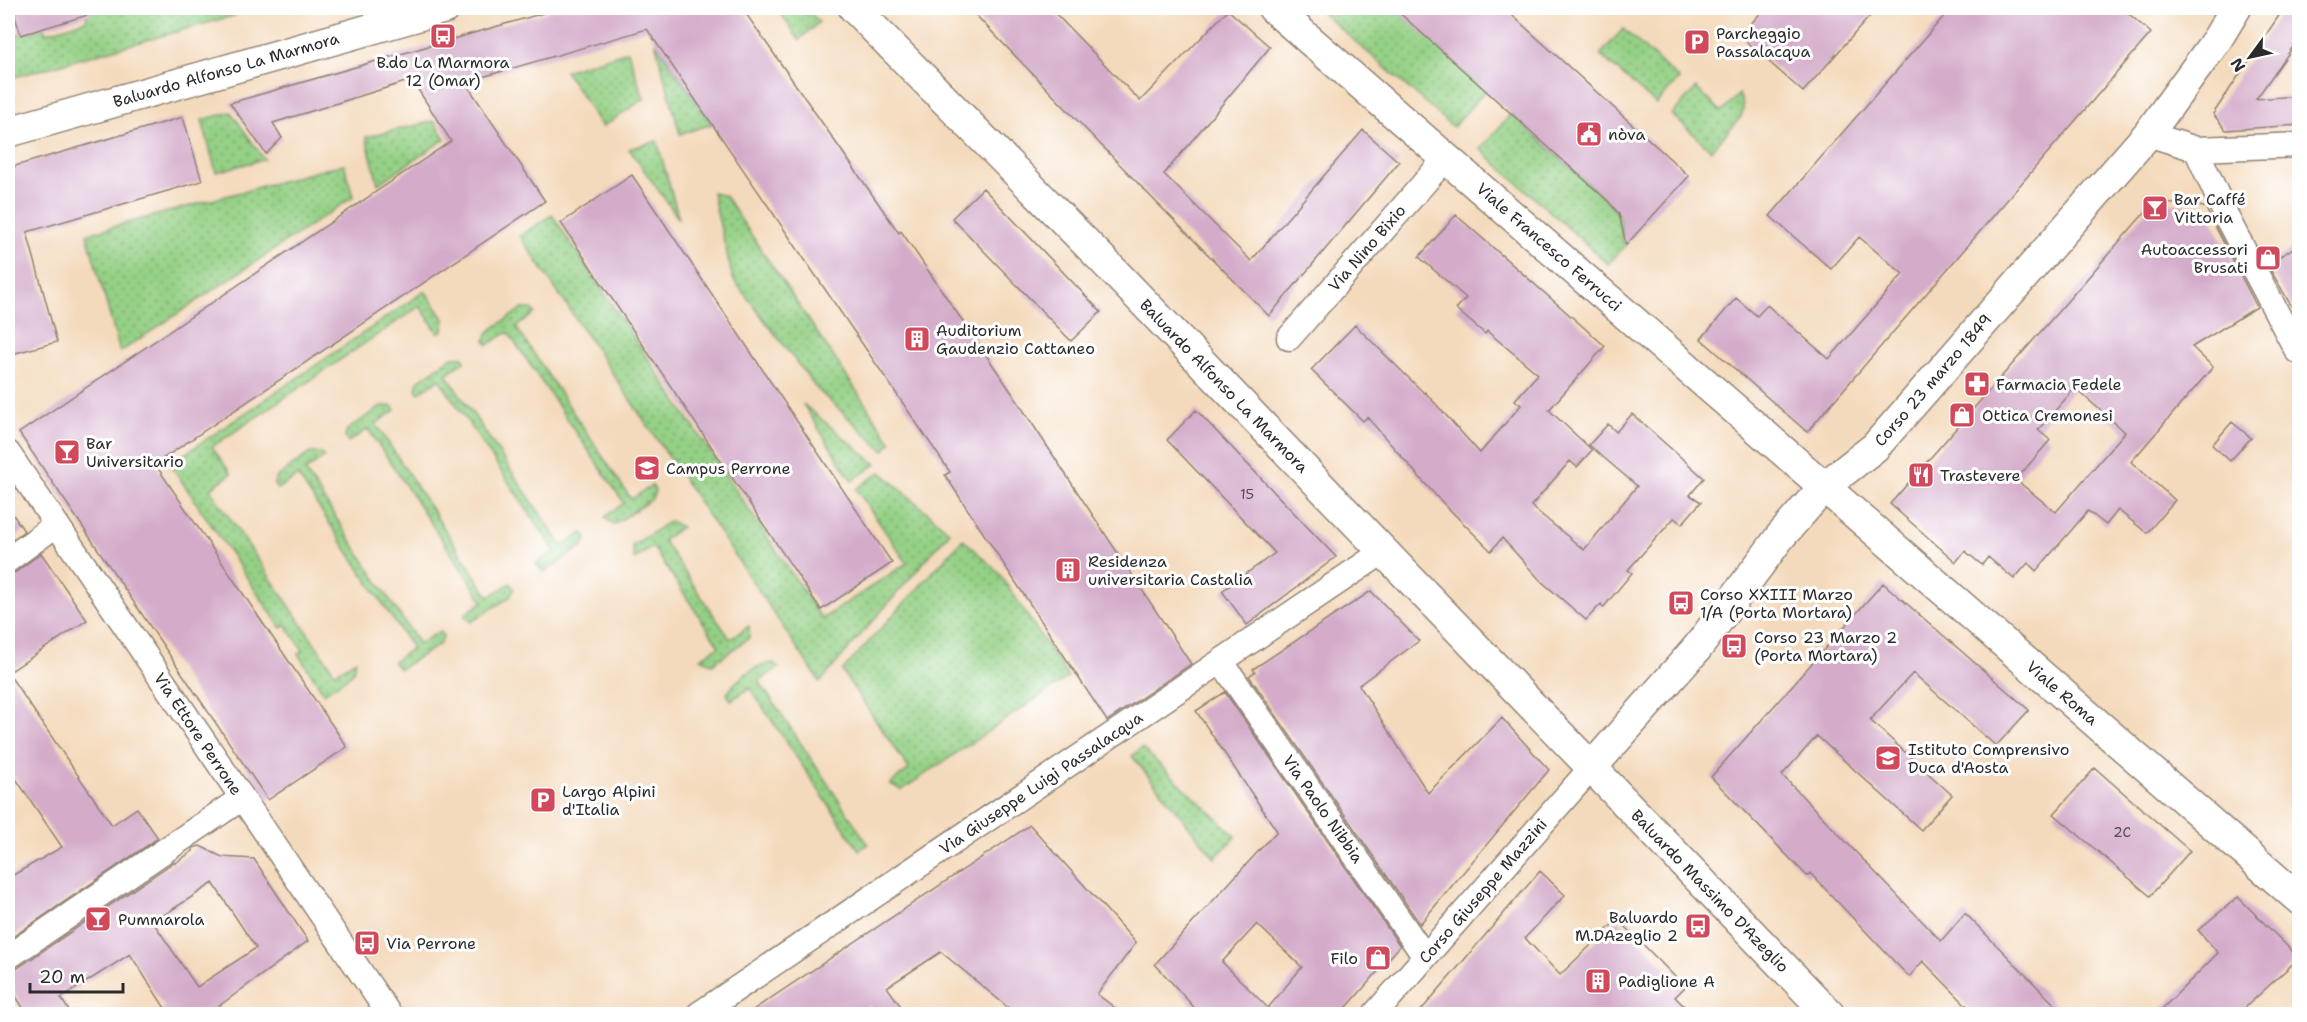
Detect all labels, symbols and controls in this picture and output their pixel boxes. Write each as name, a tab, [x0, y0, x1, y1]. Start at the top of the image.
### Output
bus stop icon: B.do La Marmora 12 (Omar)	[428, 21, 458, 51]
place label: Parcheggio Passalacqua	[1716, 23, 1810, 62]
parking icon: Parcheggio Passalacqua	[1682, 27, 1712, 57]
north arrow	[2220, 27, 2280, 87]
street label: Baluardo Alfonso La Marmora	[111, 28, 341, 112]
place label: B.do La Marmora 12 (Omar)	[377, 52, 509, 91]
text: N	[2226, 54, 2250, 76]
public building icon: nòva	[1574, 119, 1604, 149]
place label: nòva	[1608, 124, 1645, 145]
street label: Viale Francesco Ferrucci	[1472, 178, 1626, 316]
place label: Bar Caffé Vittoria	[2174, 189, 2246, 228]
bar icon: Bar Caffé Vittoria	[2140, 193, 2170, 223]
street label: Via Nino Bixio	[1324, 200, 1410, 296]
place label: Autoaccessori Brusati	[2141, 239, 2248, 278]
shop icon: Autoaccessori Brusati	[2253, 243, 2283, 273]
street label: Baluardo Alfonso La Marmora	[1135, 295, 1313, 477]
street label: Corso 23 marzo 1849	[1870, 309, 1996, 451]
place label: Auditorium Gaudenzio Cattaneo	[936, 320, 1095, 359]
building icon: Auditorium Gaudenzio Cattaneo	[902, 324, 932, 354]
pharmacy icon: Farmacia Fedele	[1962, 369, 1992, 399]
place label: Farmacia Fedele	[1996, 374, 2122, 395]
shop icon: Ottica Cremonesi	[1947, 400, 1977, 430]
place label: Ottica Cremonesi	[1982, 405, 2113, 426]
place label: Bar Universitario	[86, 433, 184, 472]
bar icon: Bar Universitario	[52, 437, 82, 467]
school or university icon: Campus Perrone	[632, 453, 662, 483]
place label: Campus Perrone	[666, 458, 790, 479]
restaurant icon: Trastevere	[1906, 460, 1936, 490]
place label: Trastevere	[1940, 465, 2021, 486]
house number: 15	[1240, 485, 1254, 503]
place label: Residenza universitaria Castalia	[1088, 551, 1253, 590]
building icon: Residenza universitaria Castalia	[1053, 555, 1083, 585]
place label: Corso XXIII Marzo 1/A (Porta Mortara)	[1700, 584, 1853, 623]
bus stop icon: Corso XXIII Marzo 1/A (Porta Mortara)	[1666, 588, 1696, 618]
place label: Corso 23 Marzo 2 (Porta Mortara)	[1754, 627, 1897, 666]
bus stop icon: Corso 23 Marzo 2 (Porta Mortara)	[1719, 631, 1749, 661]
street label: Viale Roma	[2022, 656, 2102, 730]
street label: Via Ettore Perrone	[149, 669, 247, 799]
street label: Via Giuseppe Luigi Passalacqua	[935, 707, 1147, 859]
place label: Istituto Comprensivo Duca d'Aosta	[1908, 739, 2070, 778]
school or university icon: Istituto Comprensivo Duca d'Aosta	[1873, 743, 1903, 773]
street label: Via Paolo Nibbia	[1278, 751, 1368, 867]
place label: Largo Alpini d'Italia	[562, 781, 656, 820]
parking icon: Largo Alpini d'Italia	[528, 785, 558, 815]
street label: Baluardo Massimo D'Azeglio	[1627, 805, 1793, 977]
street label: Corso Giuseppe Mazzini	[1414, 814, 1552, 968]
house number: 2C	[2113, 823, 2131, 841]
bar icon: Pummarola	[83, 904, 113, 934]
place label: Baluardo M.DAzeglio 2	[1575, 907, 1678, 946]
place label: Pummarola	[118, 909, 205, 930]
bus stop icon: Baluardo M.DAzeglio 2	[1683, 911, 1713, 941]
bus stop icon: Via Perrone	[352, 928, 382, 958]
place label: Via Perrone	[386, 933, 476, 954]
shop icon: Filo	[1363, 943, 1393, 973]
place label: Filo	[1331, 948, 1358, 969]
scale bar	[30, 956, 123, 994]
text: 20 m	[39, 965, 85, 989]
building icon: Padiglione A	[1583, 966, 1613, 996]
place label: Padiglione A	[1618, 971, 1715, 992]

